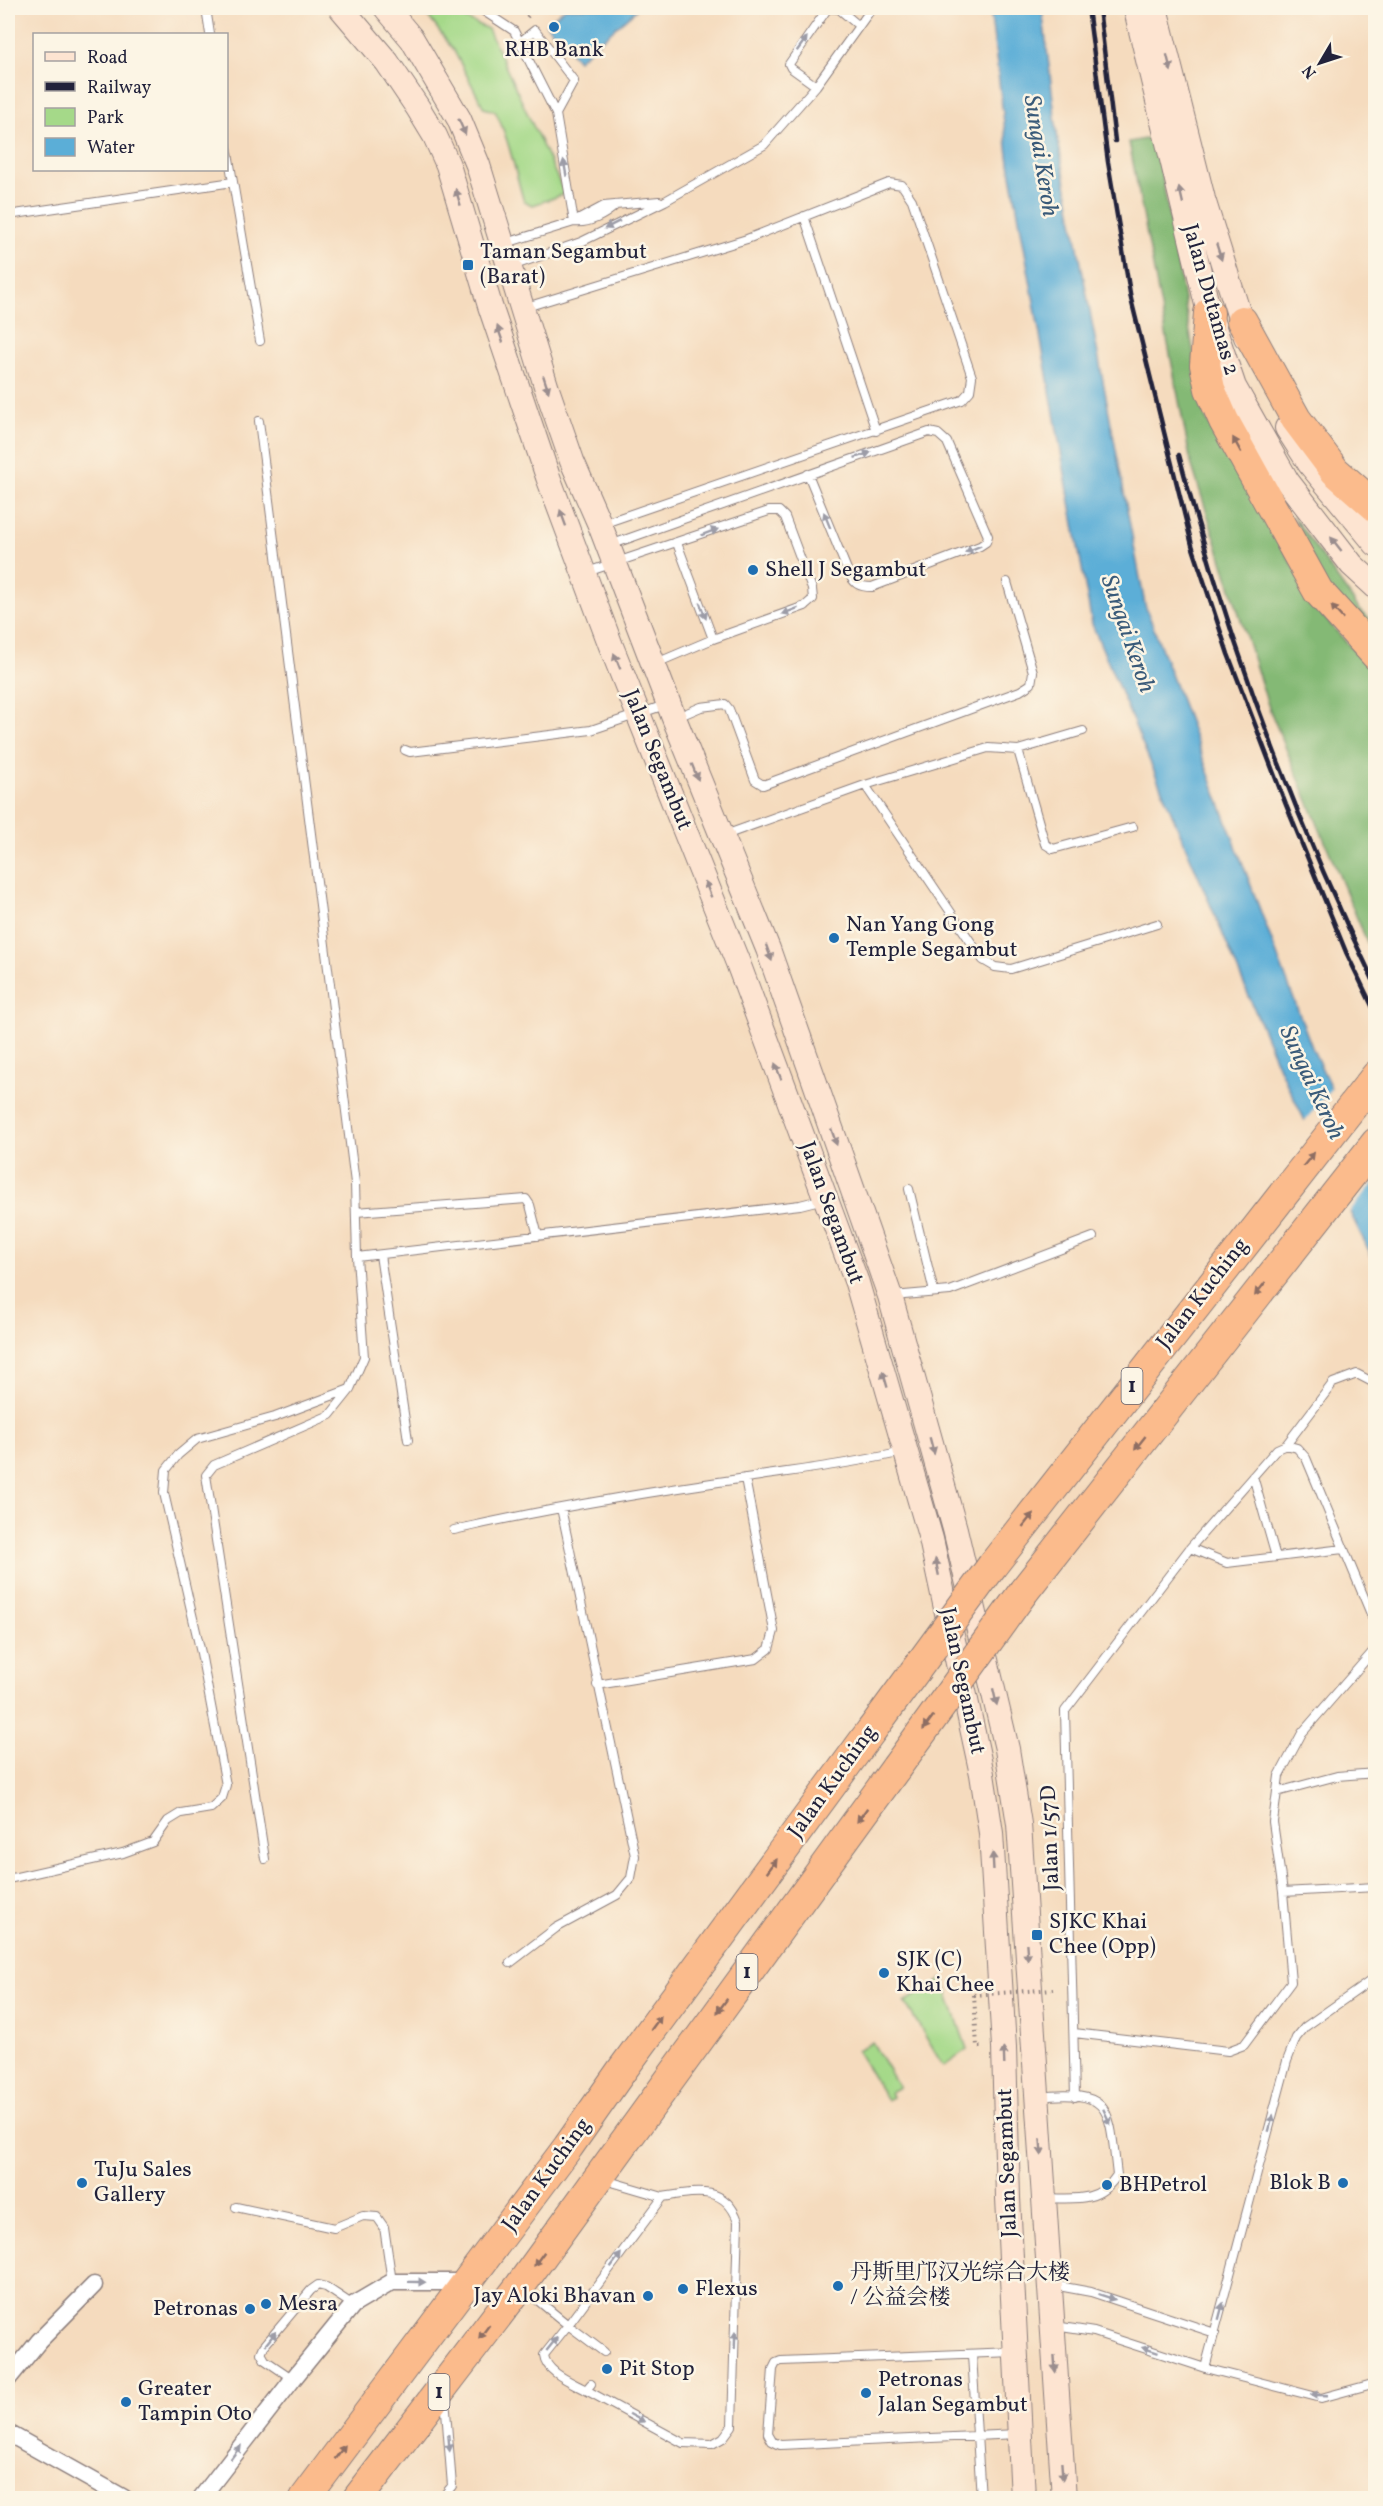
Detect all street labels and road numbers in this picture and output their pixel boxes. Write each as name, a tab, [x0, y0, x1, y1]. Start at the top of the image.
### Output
street label: Jalan Dutamas 2	[1174, 221, 1246, 379]
street label: Jalan Segambut	[615, 685, 700, 835]
street label: Jalan Segambut	[791, 1137, 871, 1289]
street label: Jalan Kuching	[1150, 1232, 1256, 1356]
road number: 1	[1122, 1368, 1142, 1404]
street label: Jalan Segambut	[931, 1605, 993, 1758]
street label: Jalan Kuching	[781, 1719, 885, 1845]
street label: Jalan 1/57D	[1034, 1785, 1068, 1891]
road number: 1	[736, 1954, 758, 1990]
street label: Jalan Segambut	[990, 2087, 1026, 2238]
street label: Jalan Kuching	[495, 2112, 599, 2238]
road number: 1	[428, 2374, 450, 2410]

